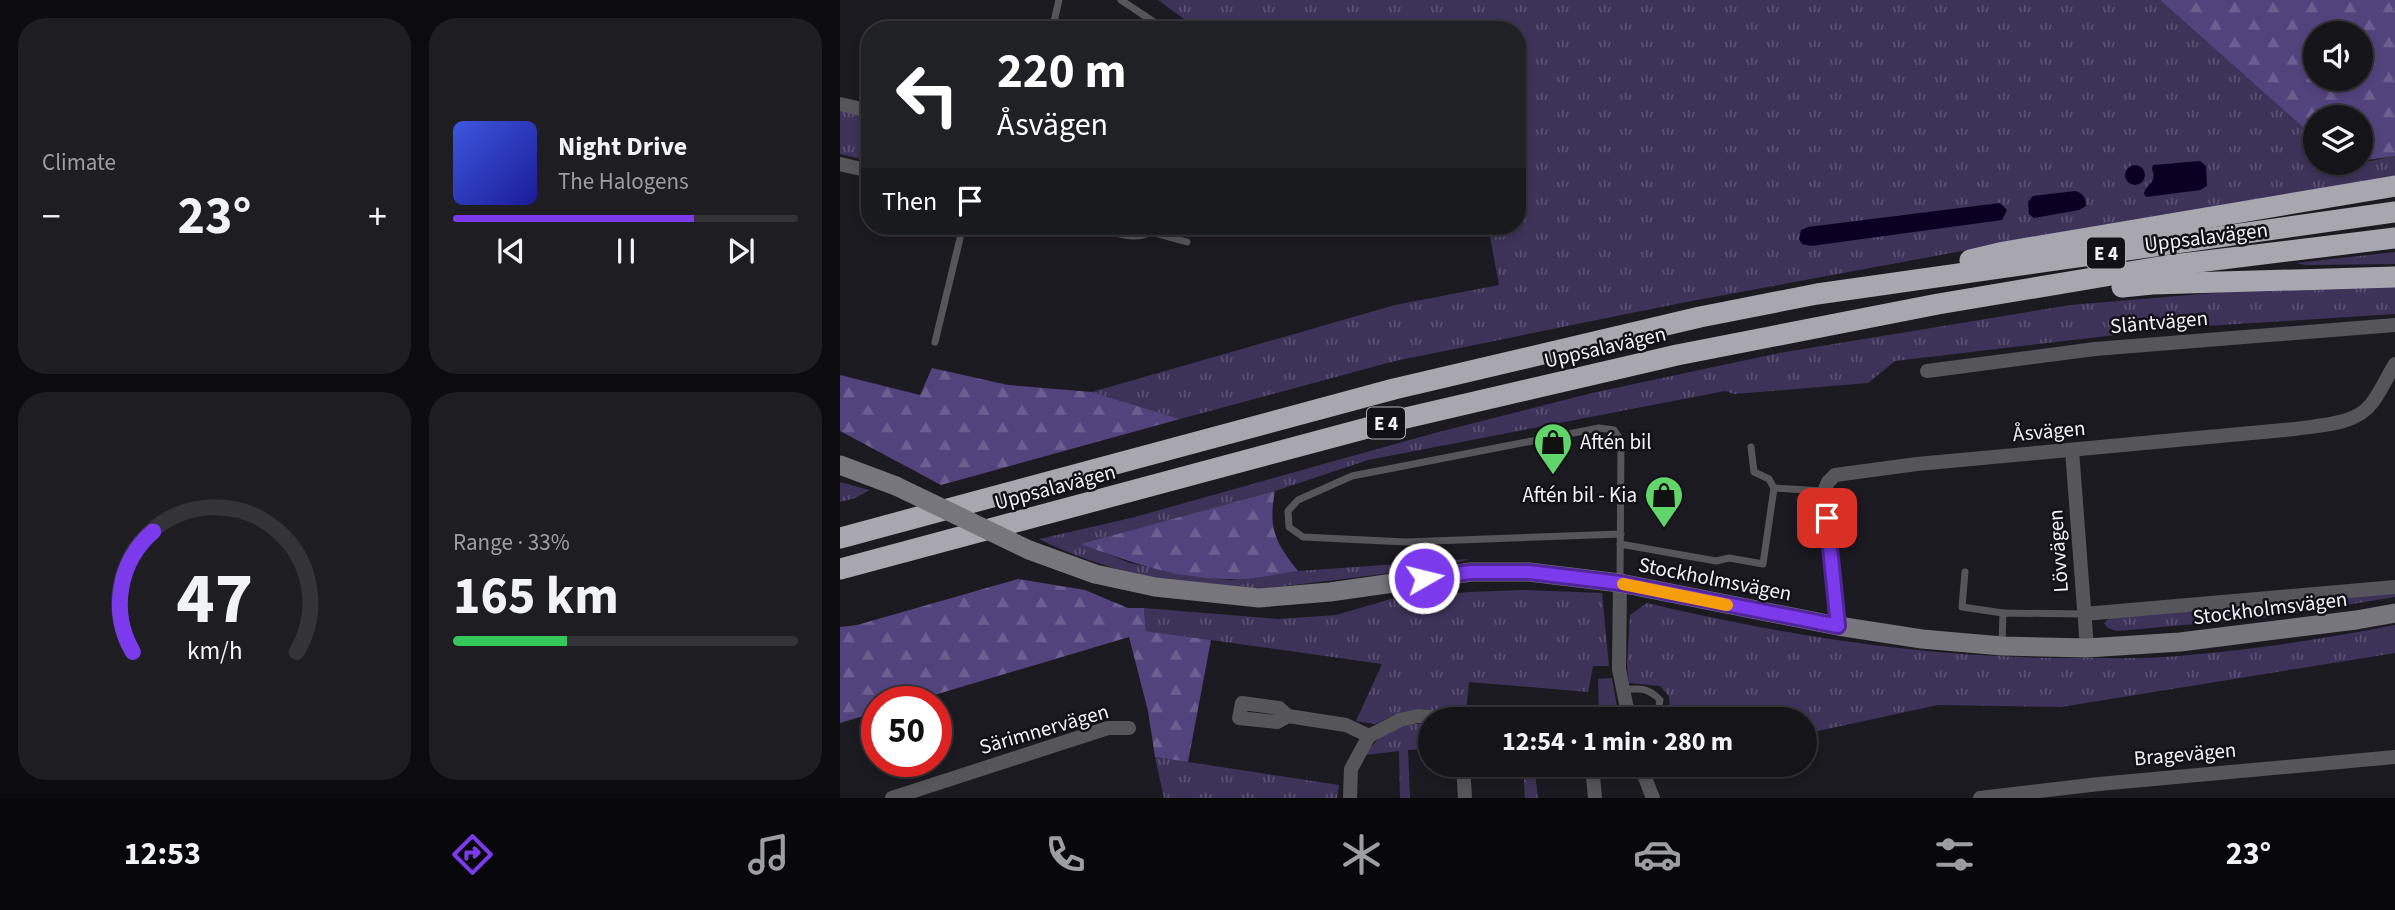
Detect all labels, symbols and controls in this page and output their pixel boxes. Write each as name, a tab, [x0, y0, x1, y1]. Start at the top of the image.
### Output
map controls	[2303, 21, 2373, 175]
button: sound	[2303, 21, 2373, 91]
text: 220 m	[997, 37, 1126, 107]
icon: left	[882, 49, 973, 140]
text: Åsvägen	[997, 102, 1108, 148]
button: layers	[2303, 105, 2373, 175]
text: Night Drive	[558, 128, 687, 165]
text: Climate	[42, 146, 116, 179]
text: The Halogens	[558, 165, 689, 198]
text: 23°	[178, 180, 251, 254]
icon: arrive	[951, 182, 989, 220]
text: Then	[882, 183, 937, 220]
text: −	[42, 190, 61, 244]
text: +	[368, 190, 387, 244]
street label: Uppsalavägen	[2142, 215, 2270, 259]
icon: previous	[492, 232, 530, 270]
icon: pause	[607, 232, 645, 270]
icon: next	[722, 232, 760, 270]
road number: E 4	[2087, 238, 2125, 268]
street label: Släntvägen	[2109, 303, 2209, 341]
street label: Uppsalavägen	[1541, 318, 1669, 376]
road number: E 4	[1367, 408, 1405, 438]
street label: Åsvägen	[2011, 413, 2087, 449]
shop icon: Aftén bil	[1532, 421, 1574, 476]
place label: Aftén bil	[1580, 427, 1652, 457]
street label: Uppsalavägen	[991, 456, 1119, 518]
shop icon: Aftén bil - Kia	[1643, 474, 1685, 529]
place label: Aftén bil - Kia	[1523, 480, 1637, 510]
pin	[1797, 488, 1857, 548]
icon: arrive	[1808, 499, 1846, 537]
street label: Lövvägen	[2040, 508, 2076, 594]
text: Range · 33%	[453, 526, 570, 559]
position arrow	[1387, 541, 1461, 615]
text: 47	[176, 547, 253, 651]
street label: Stockholmsvägen	[1636, 549, 1794, 609]
text: 165 km	[453, 560, 619, 634]
street label: Stockholmsvägen	[2191, 584, 2349, 632]
text: km/h	[187, 633, 242, 669]
speed limit sign: 50	[861, 686, 952, 777]
street label: Särimnervägen	[976, 696, 1112, 762]
text: 12:54 · 1 min · 280 m	[1502, 723, 1733, 760]
street label: Bragevägen	[2133, 735, 2237, 773]
icon: directions	[448, 830, 497, 879]
icon: music	[744, 830, 793, 879]
icon: phone	[1041, 830, 1090, 879]
icon: climate	[1337, 830, 1386, 879]
icon: car	[1633, 830, 1682, 879]
icon: filters	[1930, 830, 1979, 879]
text: 12:53	[124, 831, 201, 877]
text: 23°	[2226, 831, 2271, 877]

